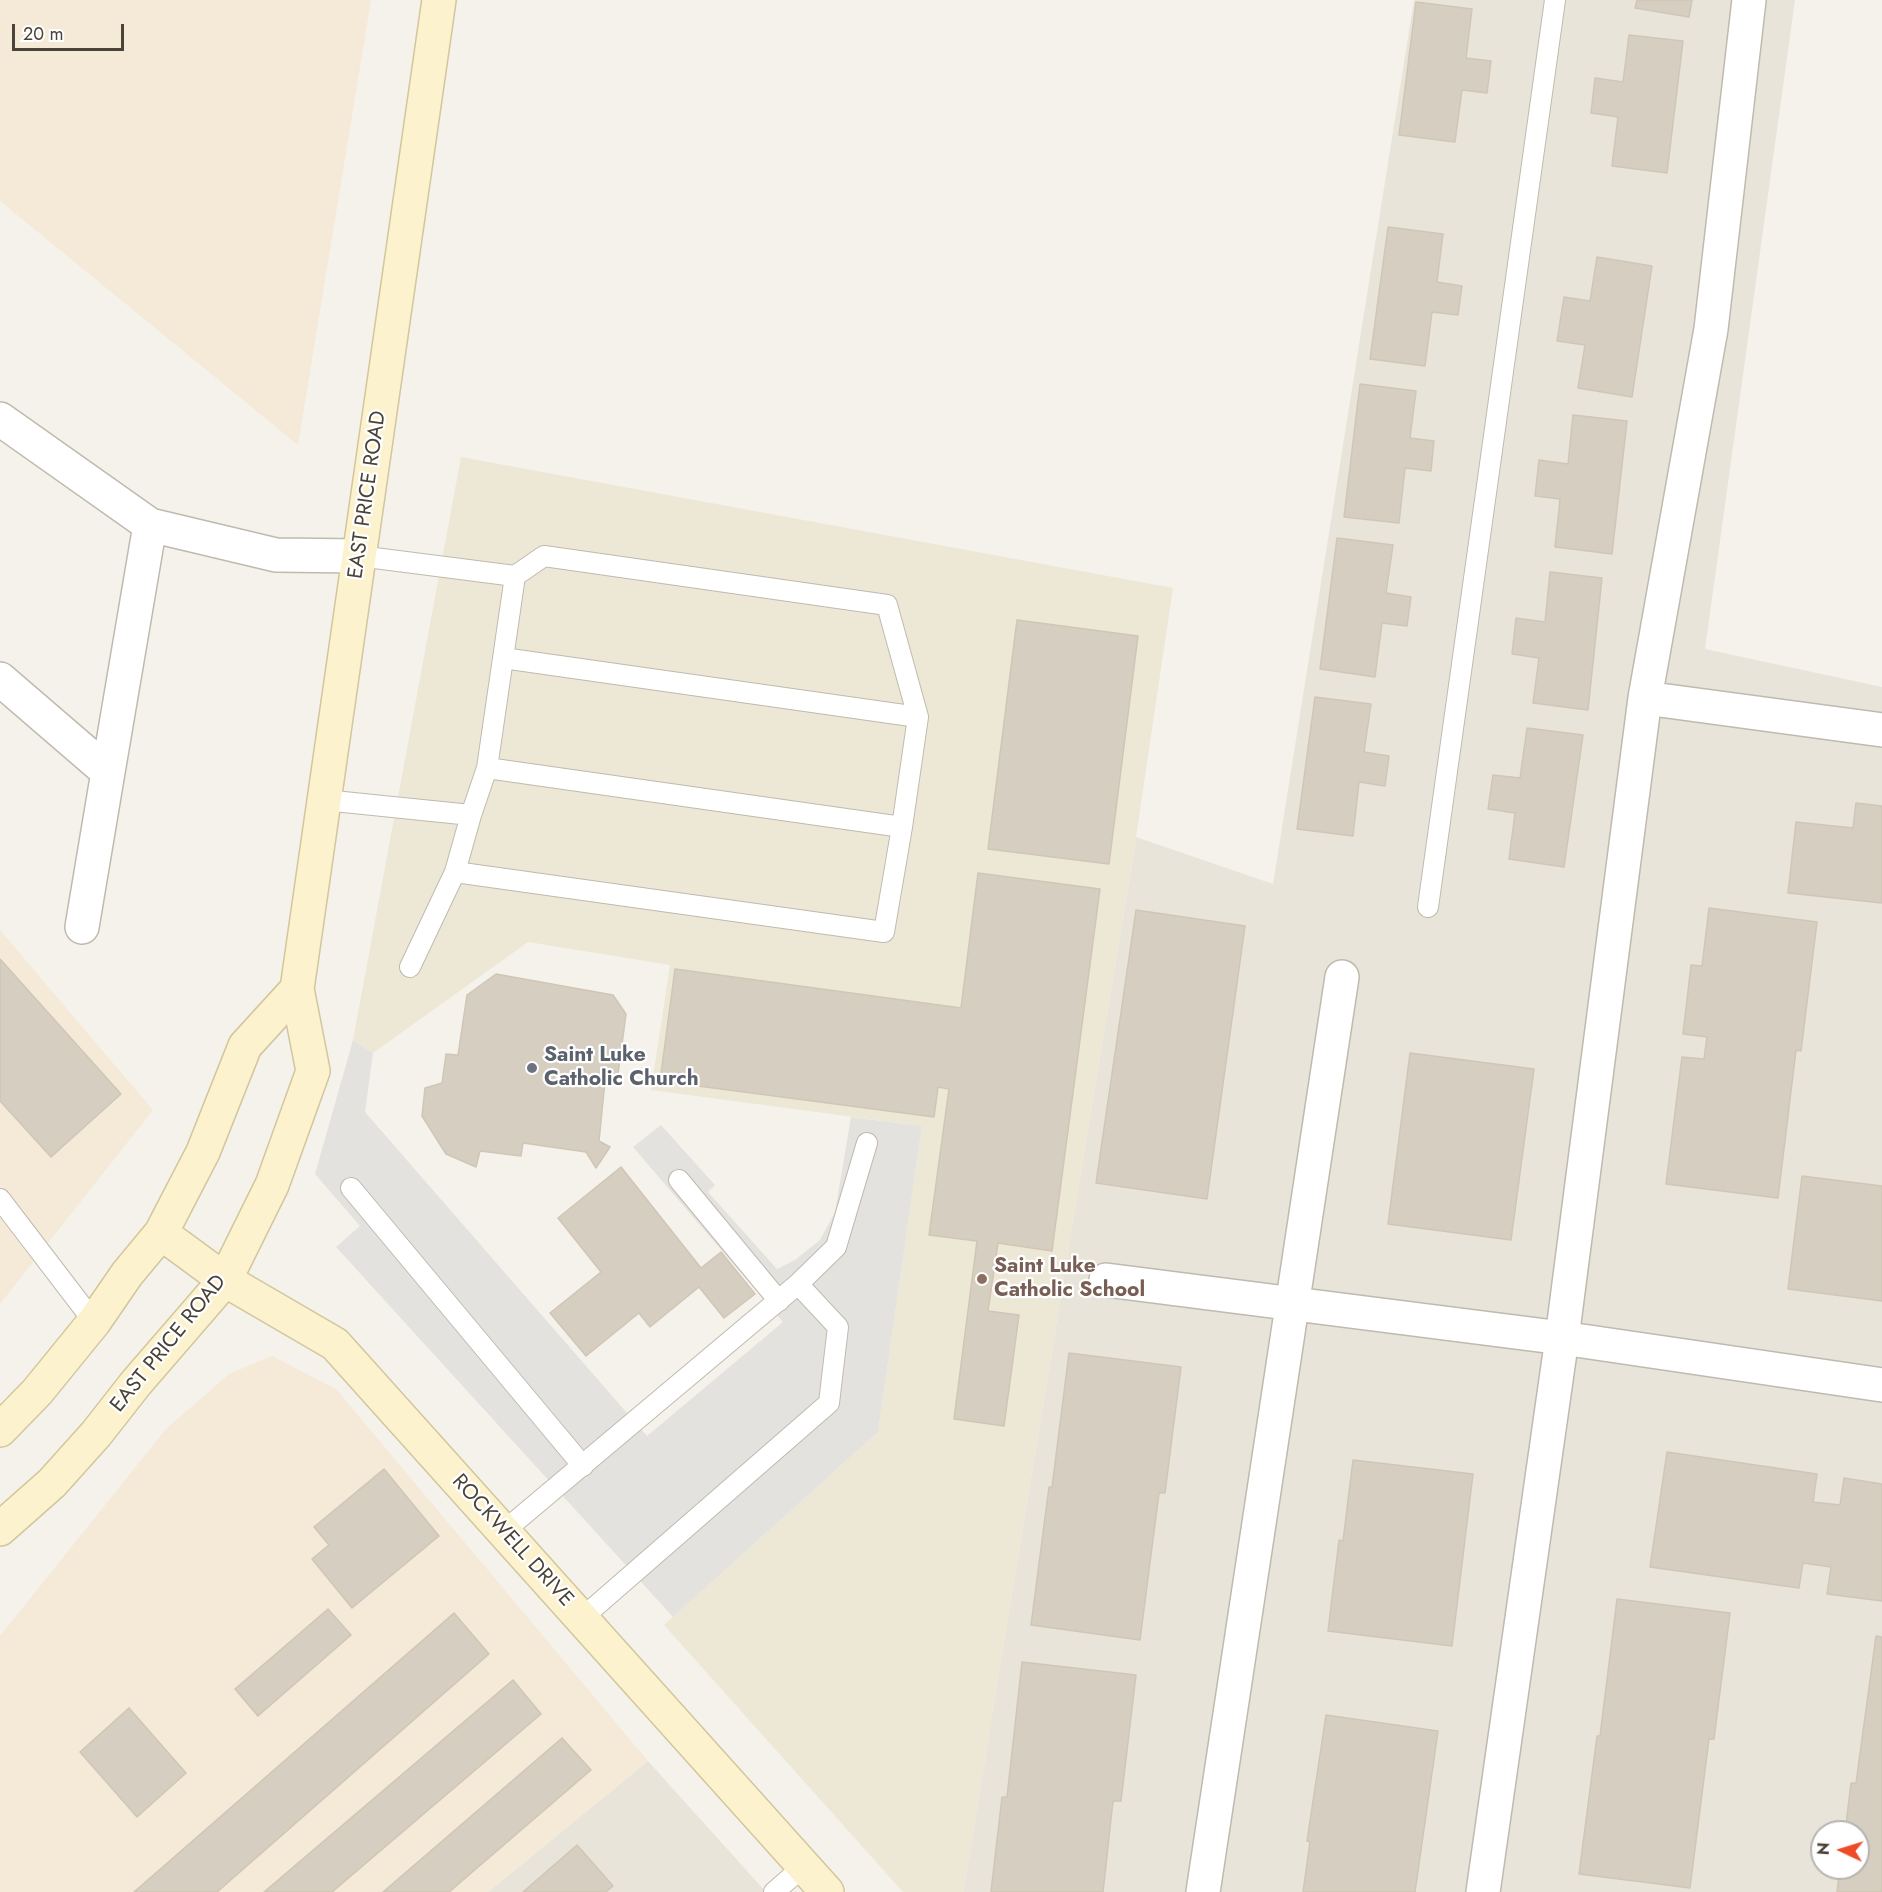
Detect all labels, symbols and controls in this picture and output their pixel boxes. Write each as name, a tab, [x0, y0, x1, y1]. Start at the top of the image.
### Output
scale bar	[15, 12, 128, 50]
text: 20 m	[23, 21, 63, 47]
street label: EAST PRICE ROAD	[344, 409, 392, 581]
place label: Saint Luke Catholic Church	[544, 1043, 699, 1093]
marker: Saint Luke Catholic Church	[525, 1061, 539, 1075]
place label: Saint Luke Catholic School	[994, 1254, 1145, 1304]
street label: EAST PRICE ROAD	[106, 1270, 232, 1418]
marker: Saint Luke Catholic School	[975, 1272, 989, 1286]
street label: ROCKWELL DRIVE	[446, 1470, 578, 1612]
north arrow	[1810, 1820, 1870, 1880]
text: N	[1812, 1842, 1835, 1856]

